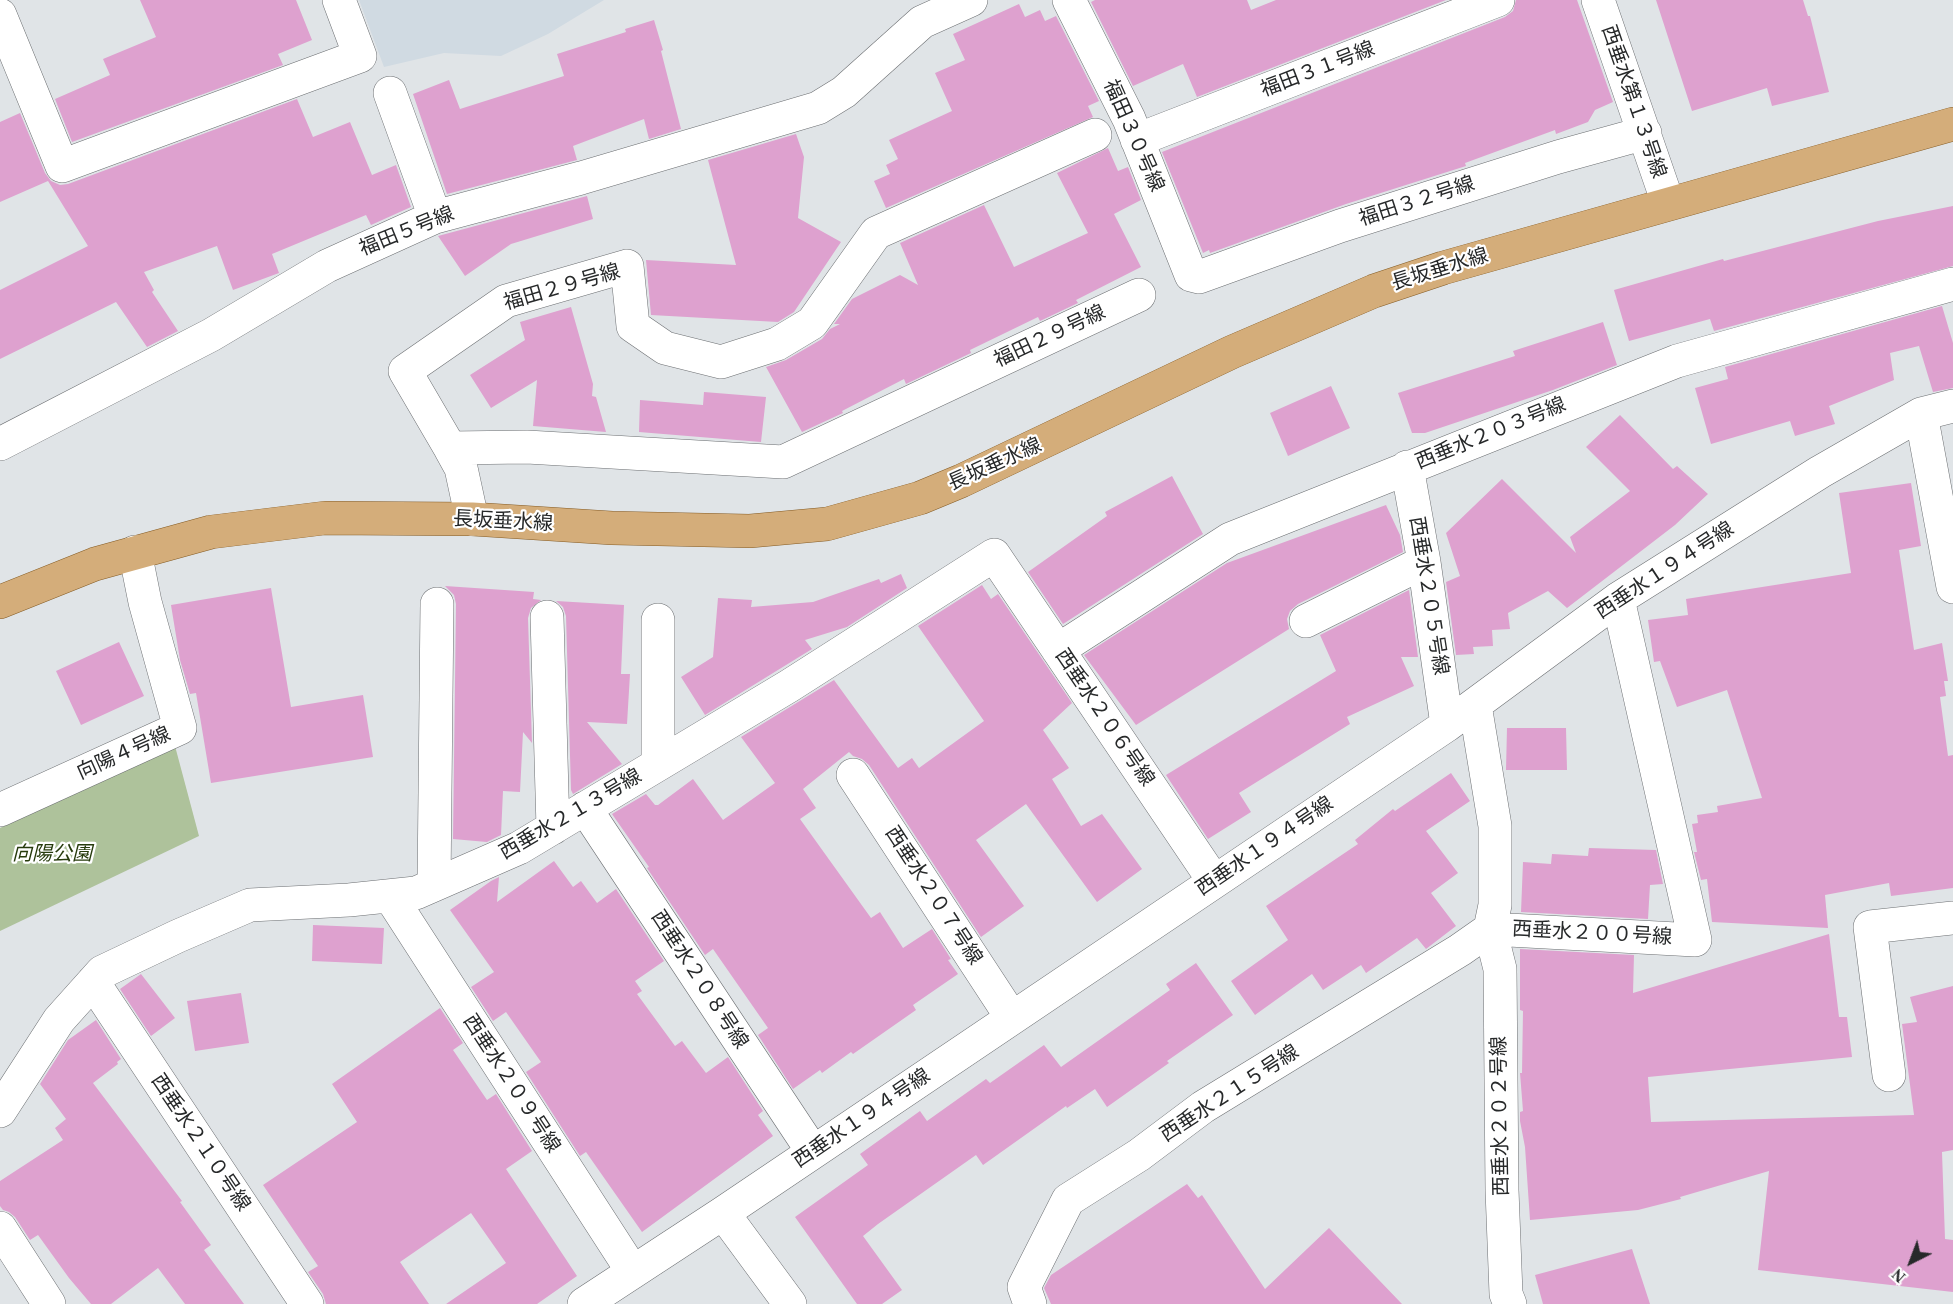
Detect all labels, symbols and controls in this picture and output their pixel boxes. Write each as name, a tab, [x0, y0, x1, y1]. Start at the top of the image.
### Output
street label: 西垂水第１３号線	[1596, 22, 1670, 182]
street label: 福田３１号線	[1258, 37, 1378, 103]
street label: 福田３０号線	[1098, 76, 1168, 196]
street label: 福田３２号線	[1356, 172, 1478, 232]
street label: 福田５号線	[356, 202, 458, 262]
street label: 長坂垂水線	[1389, 244, 1491, 296]
street label: 福田２９号線	[501, 260, 623, 316]
street label: 福田２９号線	[991, 301, 1109, 373]
street label: 西垂水２０３号線	[1412, 393, 1570, 475]
street label: 長坂垂水線	[944, 434, 1046, 496]
street label: 長坂垂水線	[452, 507, 554, 537]
street label: 西垂水２０５号線	[1404, 515, 1452, 677]
street label: 西垂水１９４号線	[1591, 517, 1739, 625]
street label: 西垂水２０６号線	[1049, 645, 1159, 791]
street label: 向陽４号線	[73, 723, 175, 785]
street label: 西垂水２１３号線	[496, 765, 646, 865]
street label: 西垂水１９４号線	[1192, 792, 1338, 902]
street label: 西垂水２０７号線	[879, 822, 987, 970]
park label: 向陽公園	[12, 843, 92, 867]
street label: 西垂水２０８号線	[645, 906, 753, 1054]
street label: 西垂水２００号線	[1511, 918, 1673, 950]
street label: 西垂水２０９号線	[457, 1010, 565, 1158]
street label: 西垂水２０２号線	[1488, 1036, 1514, 1196]
street label: 西垂水２１５号線	[1156, 1040, 1304, 1148]
street label: 西垂水１９４号線	[789, 1064, 935, 1174]
street label: 西垂水２１０号線	[145, 1070, 255, 1216]
north arrow	[1881, 1232, 1941, 1292]
text: N	[1889, 1266, 1909, 1286]

